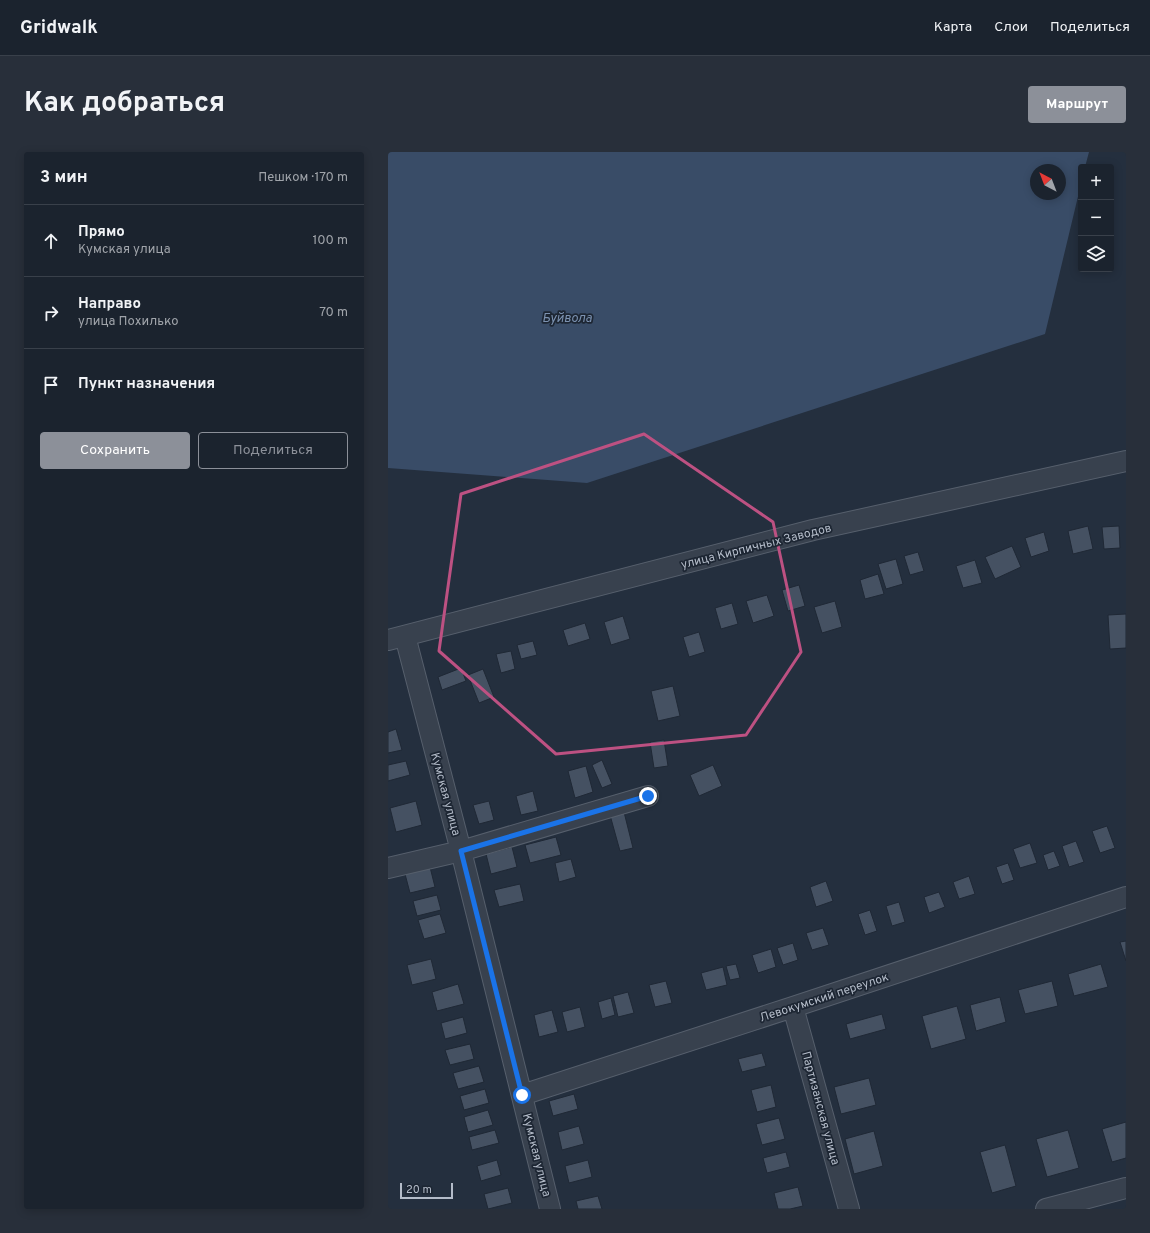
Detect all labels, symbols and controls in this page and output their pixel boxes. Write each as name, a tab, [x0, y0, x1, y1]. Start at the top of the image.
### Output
text: Gridwalk	[20, 16, 98, 40]
text: Карта	[934, 19, 972, 36]
text: Слои	[994, 19, 1028, 36]
text: Поделиться	[1050, 19, 1130, 36]
text: Как добраться	[24, 86, 225, 122]
button: Маршрут	[1028, 86, 1126, 123]
north arrow	[1030, 164, 1066, 200]
map controls	[1078, 164, 1114, 272]
button: +	[1078, 164, 1114, 200]
text: 3 мин	[40, 167, 88, 189]
text: Пешком · 170 m	[258, 170, 348, 186]
button: −	[1078, 200, 1114, 236]
text: Прямо	[78, 223, 125, 242]
icon: ahead	[40, 230, 62, 252]
text: 100 m	[312, 233, 348, 249]
button: layers	[1078, 236, 1114, 272]
text: Кумская улица	[78, 242, 170, 258]
text: Направо	[78, 295, 141, 314]
icon: right	[40, 302, 62, 324]
text: 70 m	[319, 305, 348, 321]
water label: Буйвола	[542, 311, 592, 327]
text: улица Похилько	[78, 314, 179, 330]
icon: arrive	[40, 374, 62, 396]
text: Пункт назначения	[78, 375, 215, 394]
button: Сохранить	[40, 432, 190, 469]
button: Поделиться	[198, 432, 348, 469]
street label: улица Кирпичных Заводов	[679, 520, 833, 573]
street label: Кумская улица	[426, 751, 464, 838]
route end	[639, 787, 657, 805]
street label: Левокумский переулок	[758, 969, 891, 1026]
street label: Партизанская улица	[797, 1050, 843, 1167]
route start	[513, 1086, 531, 1104]
street label: Кумская улица	[518, 1112, 554, 1199]
scale bar	[400, 1181, 453, 1200]
text: 20 m	[406, 1183, 432, 1197]

